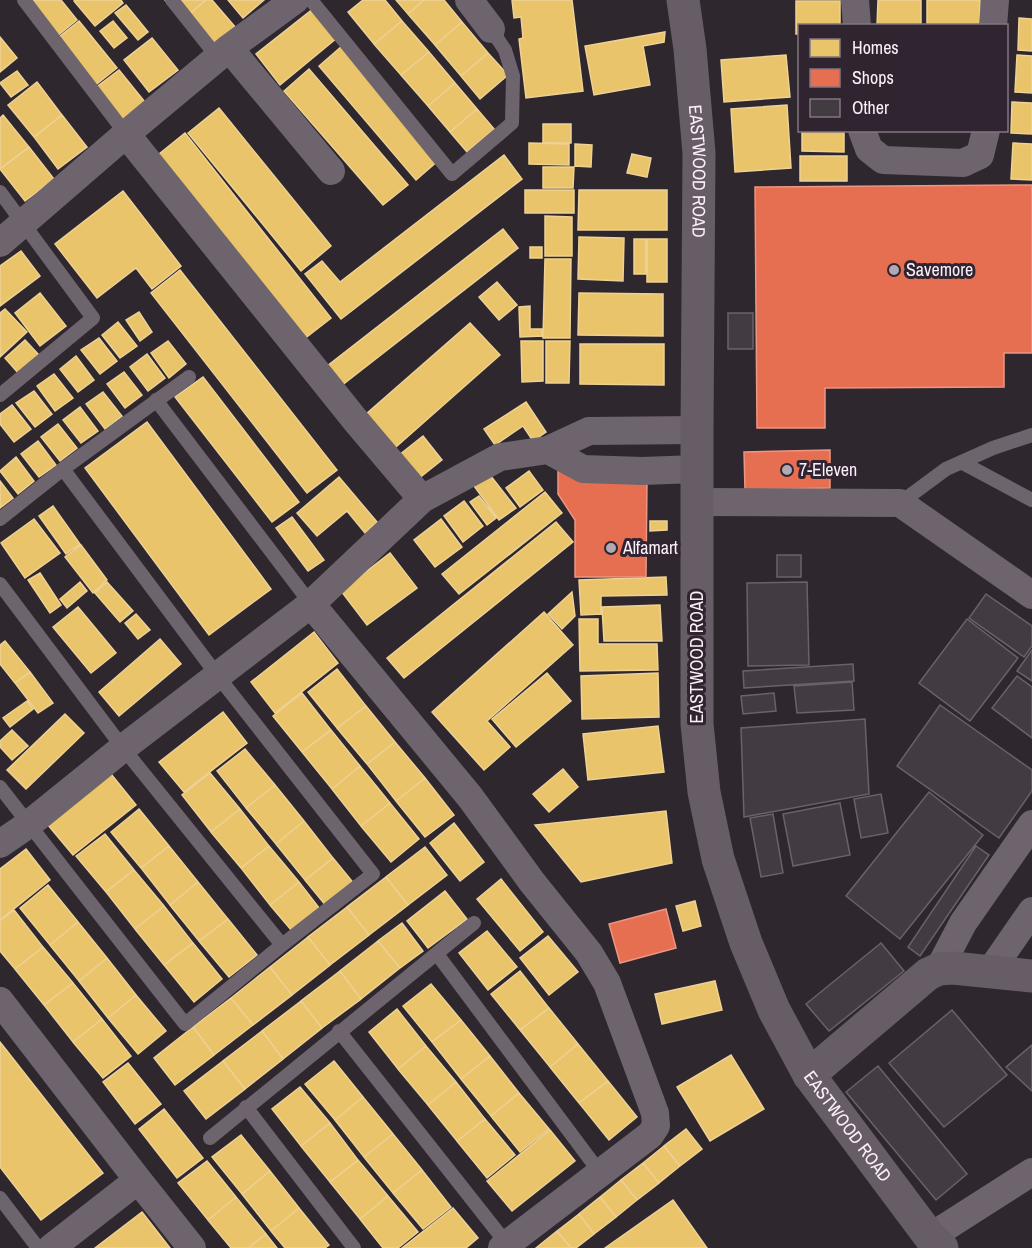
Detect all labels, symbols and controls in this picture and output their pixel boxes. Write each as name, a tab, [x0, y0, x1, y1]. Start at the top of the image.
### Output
legend	[798, 24, 1008, 132]
text: Homes	[852, 35, 899, 60]
text: Shops	[852, 65, 894, 90]
text: Other	[852, 95, 889, 120]
street label: EASTWOOD ROAD	[683, 104, 712, 238]
place label: Savemore	[906, 257, 973, 282]
marker: Savemore	[887, 263, 901, 277]
place label: 7-Eleven	[799, 457, 857, 482]
marker: 7-Eleven	[780, 463, 794, 477]
place label: Alfamart	[622, 535, 678, 560]
marker: Alfamart	[604, 541, 618, 555]
street label: EASTWOOD ROAD	[684, 591, 709, 723]
street label: EASTWOOD ROAD	[798, 1065, 898, 1187]

